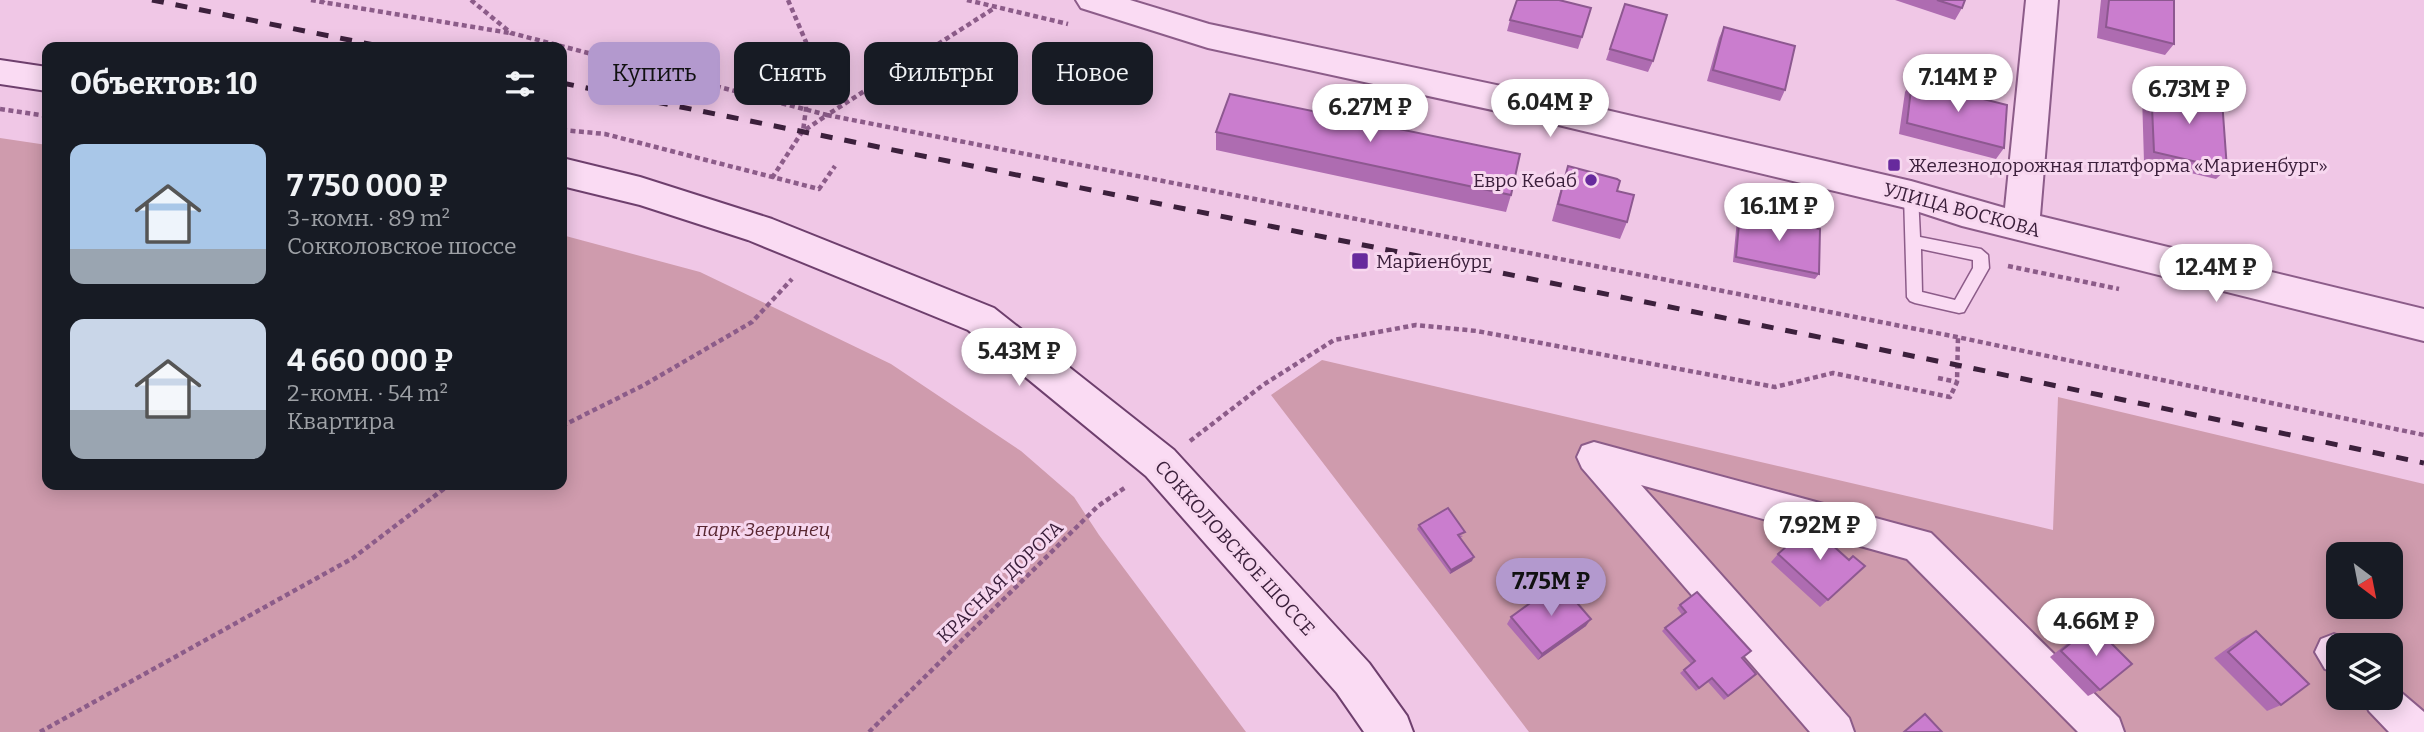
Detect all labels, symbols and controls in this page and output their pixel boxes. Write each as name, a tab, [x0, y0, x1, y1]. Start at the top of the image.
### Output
chip: Купить	[588, 42, 720, 105]
chip: Снять	[734, 42, 850, 105]
chip: Фильтры	[864, 42, 1018, 105]
chip: Новое	[1032, 42, 1153, 105]
pin: 7.14M ₽	[1893, 54, 2023, 114]
text: 7.14M ₽	[1919, 63, 1997, 91]
icon: filters	[501, 65, 539, 103]
text: Объектов: 10	[70, 66, 258, 102]
pin: 6.73M ₽	[2124, 66, 2254, 126]
text: 6.73M ₽	[2148, 75, 2230, 103]
pin: 6.04M ₽	[1485, 80, 1615, 139]
pin: 6.27M ₽	[1305, 85, 1435, 144]
text: 6.04M ₽	[1507, 88, 1593, 116]
text: 6.27M ₽	[1328, 93, 1412, 121]
place label: Железнодорожная платформа «Мариенбург»	[1908, 154, 2328, 177]
marker: Железнодорожная платформа «Мариенбург»	[1886, 157, 1902, 173]
text: 7 750 000 ₽	[287, 168, 447, 204]
place label: Евро Кебаб	[1473, 169, 1577, 192]
icon: home	[126, 172, 210, 256]
marker: Евро Кебаб	[1583, 172, 1599, 188]
street label: УЛИЦА ВОСКОВА	[1881, 178, 2044, 242]
pin: 16.1M ₽	[1714, 184, 1844, 243]
text: 16.1M ₽	[1740, 192, 1818, 220]
text: 3-комн. · 89 m²	[287, 204, 450, 232]
text: Сокколовское шоссе	[287, 232, 517, 260]
pin: 12.4M ₽	[2151, 244, 2281, 304]
place label: Мариенбург	[1376, 250, 1491, 273]
marker: Мариенбург	[1350, 251, 1370, 271]
text: 12.4M ₽	[2175, 253, 2257, 281]
pin: 5.43M ₽	[954, 328, 1084, 388]
text: 5.43M ₽	[977, 337, 1061, 365]
text: 4 660 000 ₽	[287, 343, 453, 379]
icon: home	[126, 347, 210, 431]
text: 2-комн. · 54 m²	[287, 379, 448, 407]
text: Квартира	[287, 407, 395, 435]
street label: СОККОЛОВСКОЕ ШОССЕ	[1150, 456, 1320, 640]
pin: 7.92M ₽	[1755, 503, 1885, 562]
text: 7.92M ₽	[1780, 511, 1860, 539]
street label: КРАСНАЯ ДОРОГА	[932, 516, 1068, 648]
park label: парк Зверинец	[695, 518, 830, 541]
north arrow	[2326, 542, 2403, 620]
map controls	[2326, 542, 2403, 710]
pin: 7.75M ₽	[1486, 558, 1616, 618]
text: 7.75M ₽	[1512, 567, 1590, 595]
pin: 4.66M ₽	[2031, 598, 2161, 658]
text: 4.66M ₽	[2053, 607, 2139, 635]
button: layers	[2326, 633, 2403, 710]

